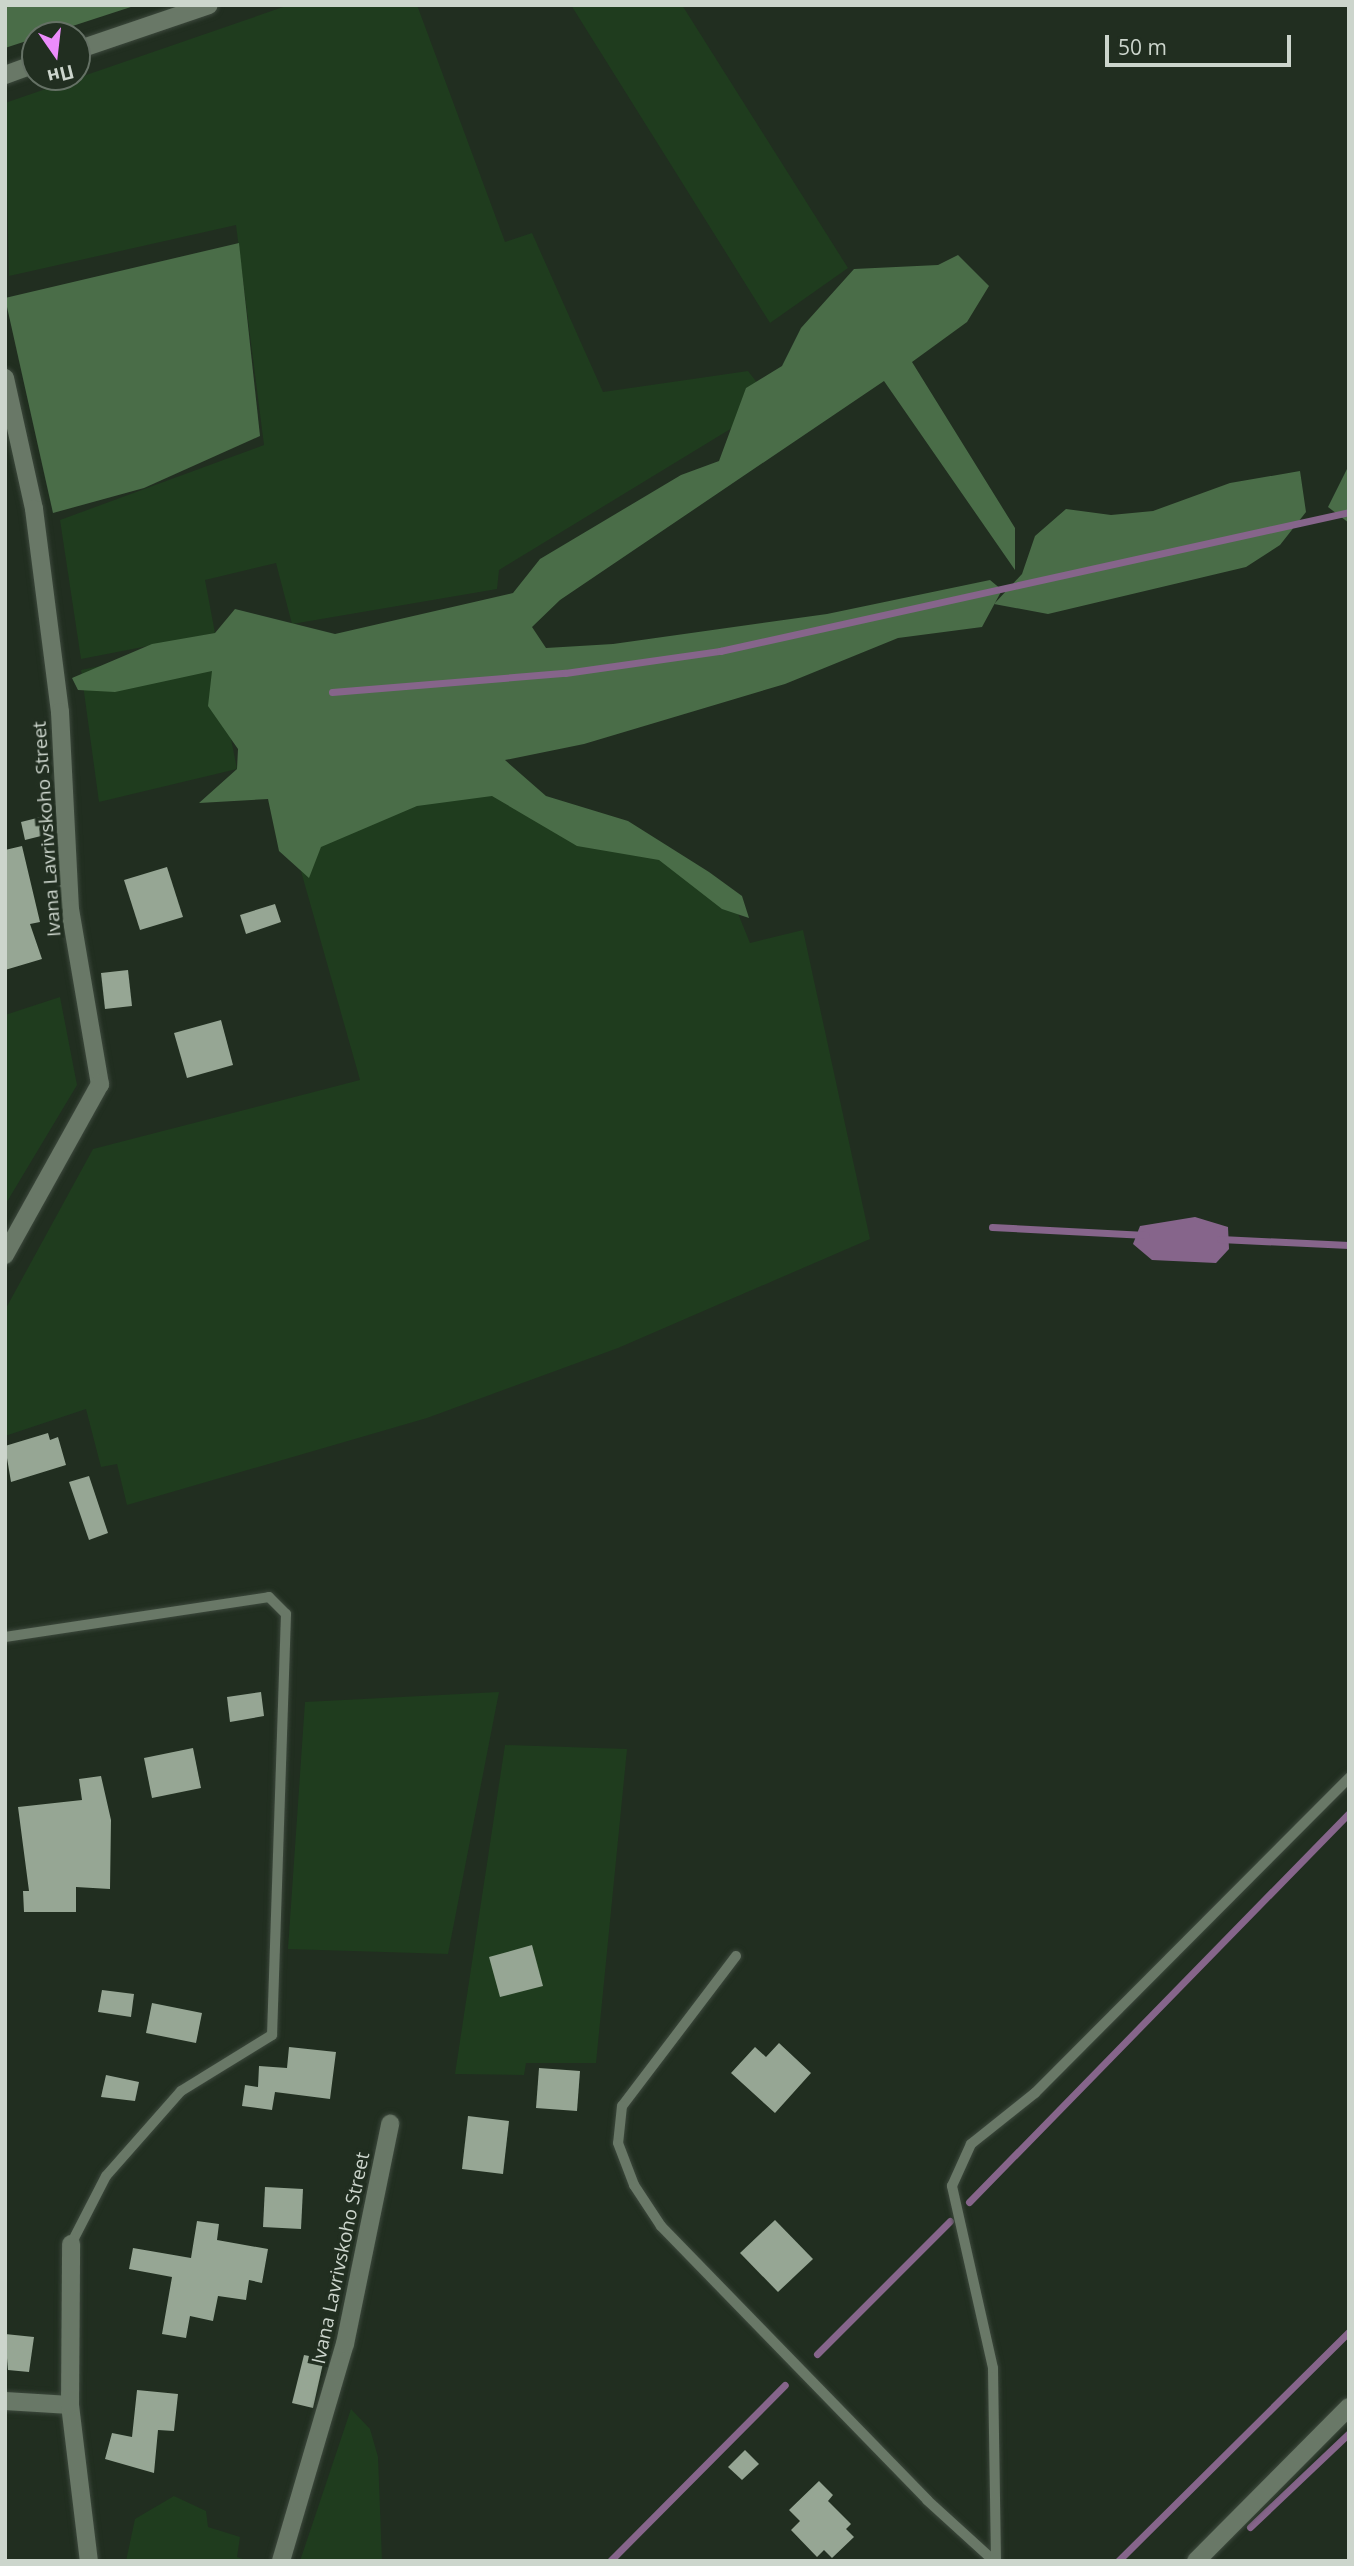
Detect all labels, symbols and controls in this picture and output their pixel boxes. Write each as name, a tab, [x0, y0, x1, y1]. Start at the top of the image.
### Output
north arrow	[21, 21, 91, 91]
scale bar	[1109, 21, 1294, 65]
text: 50 m	[1118, 33, 1167, 61]
text: Пн	[44, 59, 77, 90]
street label: Ivana Lavrivskoho Street	[28, 720, 66, 938]
street label: Ivana Lavrivskoho Street	[307, 2150, 375, 2366]

